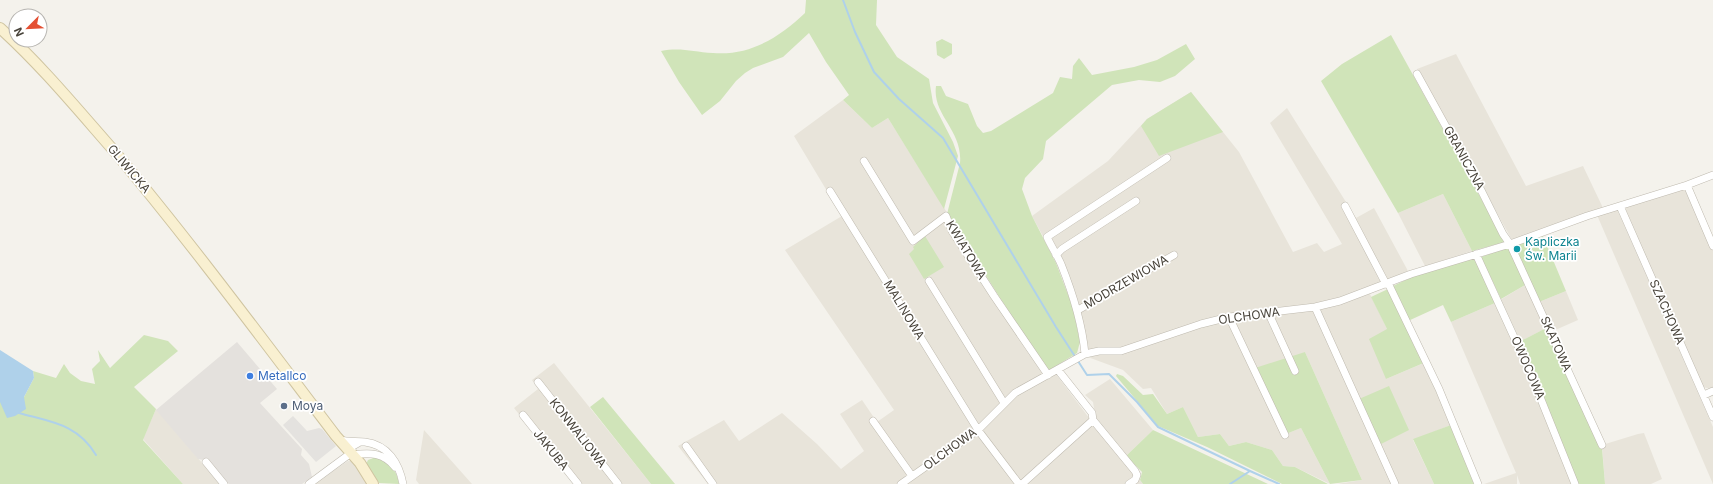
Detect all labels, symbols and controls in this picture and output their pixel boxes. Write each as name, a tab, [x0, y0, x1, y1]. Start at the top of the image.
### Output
north arrow	[8, 8, 48, 48]
text: N	[11, 25, 27, 39]
street label: GRANICZNA	[1441, 123, 1488, 192]
street label: GLIWICKA	[105, 141, 154, 196]
street label: KWIATOWA	[943, 217, 990, 282]
place label: Kapliczka Św. Marii	[1525, 234, 1580, 263]
marker: Kapliczka Św. Marii	[1512, 244, 1522, 254]
street label: MODRZEWIOWA	[1081, 251, 1171, 312]
street label: MALINOWA	[881, 277, 928, 342]
street label: SZACHOWA	[1646, 277, 1688, 347]
street label: OLCHOWA	[1217, 304, 1281, 327]
street label: SKATOWA	[1538, 314, 1575, 374]
street label: OWOCOWA	[1508, 334, 1549, 402]
place label: Metallco	[258, 368, 306, 383]
marker: Metallco	[245, 371, 255, 381]
street label: KONWALIOWA	[547, 395, 610, 470]
place label: Moya	[292, 398, 323, 413]
marker: Moya	[279, 401, 289, 411]
street label: OLCHOWA	[920, 424, 979, 473]
street label: JAKUBA	[530, 426, 572, 473]

